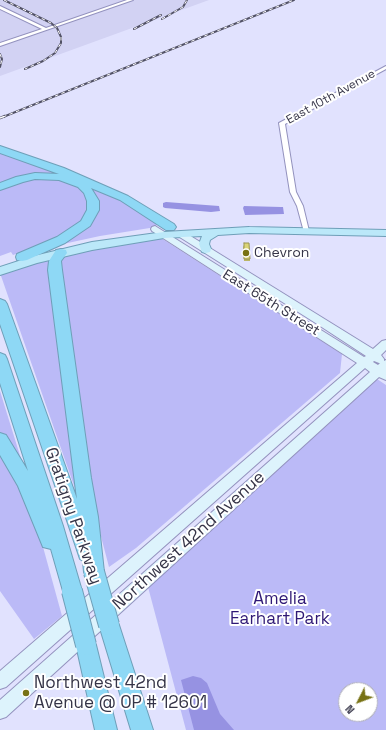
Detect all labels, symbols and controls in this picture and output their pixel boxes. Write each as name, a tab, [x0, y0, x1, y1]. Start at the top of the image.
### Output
street label: East 10th Avenue	[284, 67, 378, 127]
place label: Chevron	[254, 245, 309, 261]
marker: Chevron	[241, 248, 251, 258]
street label: East 65th Street	[219, 266, 323, 340]
street label: Gratigny Parkway	[40, 445, 106, 587]
street label: Northwest 42nd Avenue	[109, 467, 269, 615]
park label: Amelia Earhart Park	[230, 589, 330, 629]
place label: Northwest 42nd Avenue @ OP # 12601	[34, 673, 207, 713]
north arrow	[338, 682, 378, 722]
marker: Northwest 42nd Avenue @ OP # 12601	[21, 688, 31, 698]
text: N	[342, 702, 357, 717]

